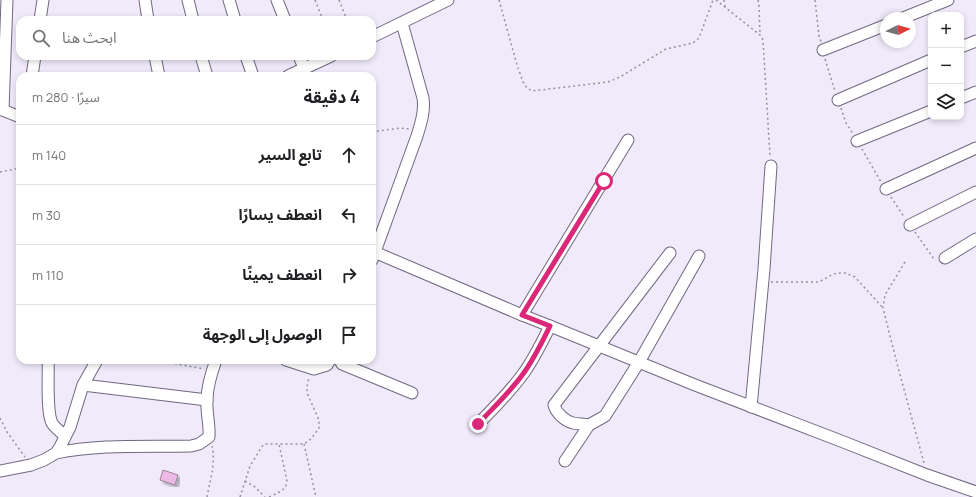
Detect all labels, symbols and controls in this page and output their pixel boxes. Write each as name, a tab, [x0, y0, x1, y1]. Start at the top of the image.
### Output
north arrow	[880, 12, 916, 48]
map controls	[928, 12, 964, 120]
button: +	[928, 12, 964, 48]
search box	[16, 16, 376, 60]
icon: search	[30, 27, 52, 49]
text: ابحث هنا	[62, 27, 117, 48]
button: −	[928, 48, 964, 84]
button: layers	[928, 84, 964, 120]
text: 4 دقيقة	[303, 85, 360, 108]
text: سيرًا · 280 m	[32, 88, 100, 106]
text: تابع السير	[259, 144, 322, 165]
icon: ahead	[338, 144, 360, 166]
text: 140 m	[32, 146, 66, 164]
route start	[595, 172, 613, 190]
text: انعطف يسارًا	[238, 204, 322, 225]
icon: left	[338, 204, 360, 226]
text: 30 m	[32, 206, 61, 224]
text: انعطف يمينًا	[242, 264, 322, 285]
icon: right	[338, 264, 360, 286]
text: 110 m	[32, 266, 64, 284]
text: الوصول إلى الوجهة	[203, 324, 322, 345]
icon: arrive	[338, 324, 360, 346]
route end	[469, 415, 487, 433]

